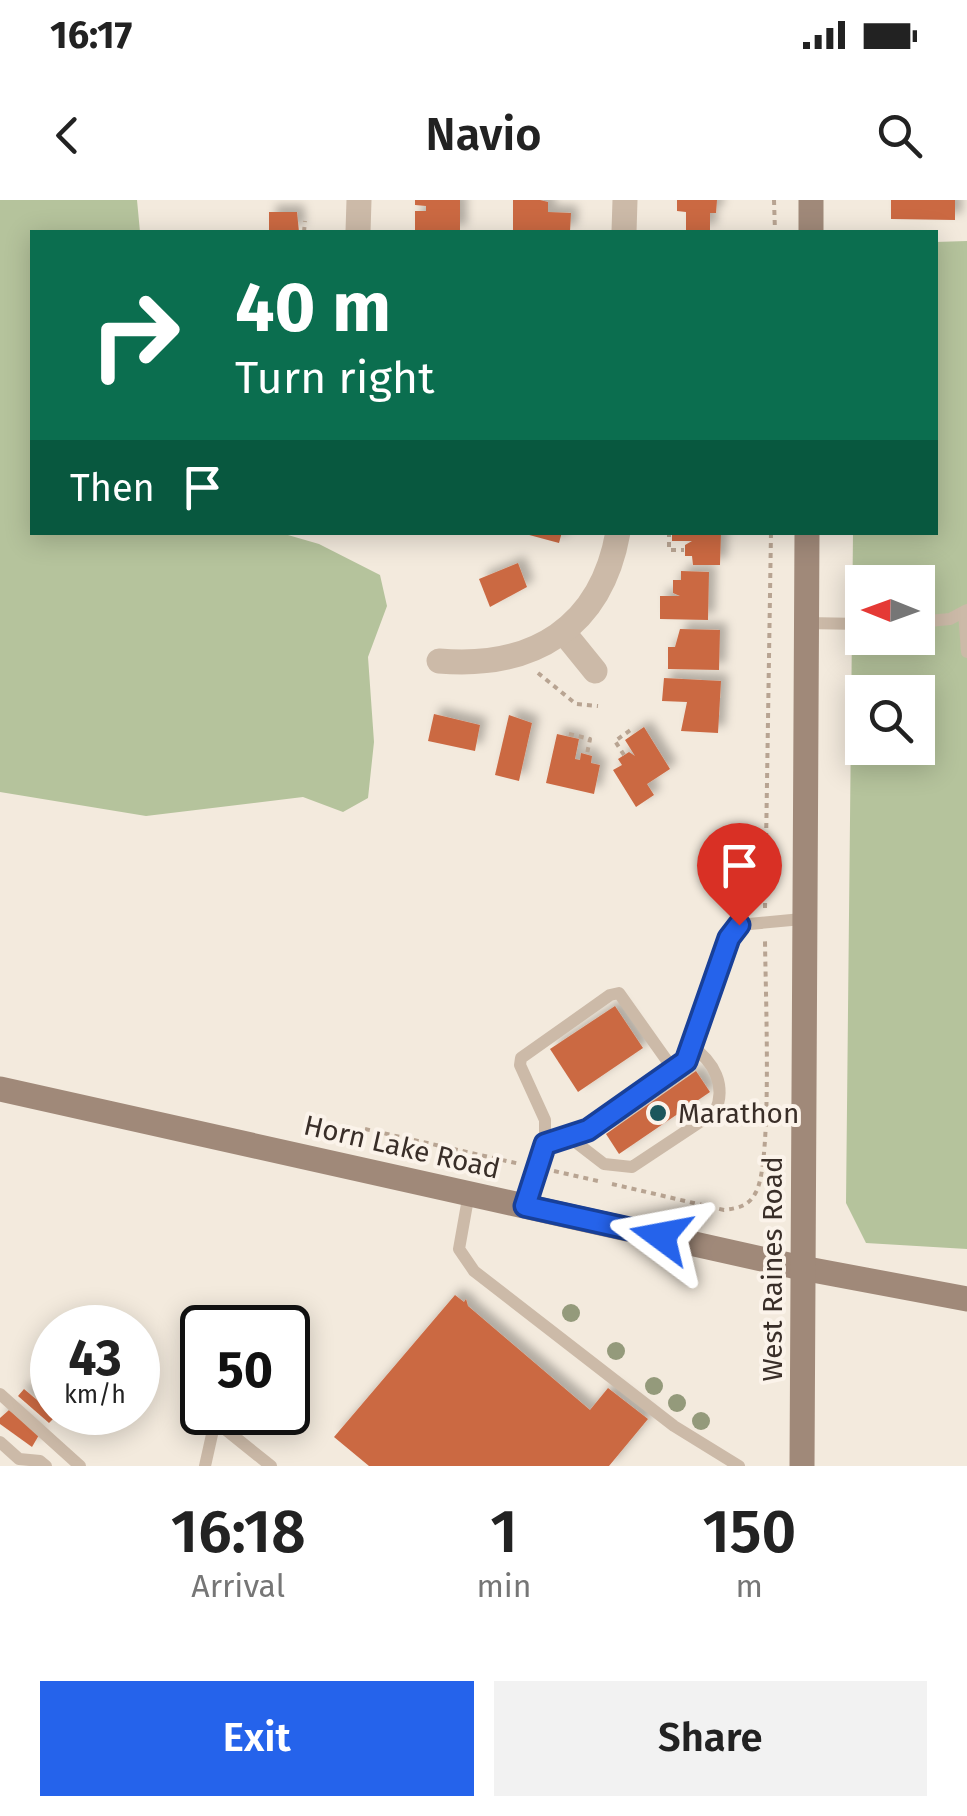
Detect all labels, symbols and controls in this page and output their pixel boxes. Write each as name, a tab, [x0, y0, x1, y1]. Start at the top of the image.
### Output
text: 16:17	[50, 12, 132, 58]
icon: back	[40, 108, 95, 163]
text: Navio	[426, 108, 541, 162]
icon: search	[872, 108, 927, 163]
text: 40 m	[235, 266, 391, 350]
icon: right	[70, 270, 200, 400]
text: Turn right	[235, 351, 434, 405]
icon: arrive	[175, 460, 230, 515]
text: Then	[70, 465, 155, 511]
north arrow	[845, 565, 935, 655]
map controls	[845, 565, 935, 765]
button: search	[845, 675, 935, 765]
pin	[697, 823, 782, 926]
icon: arrive	[712, 838, 767, 893]
place label: Marathon	[678, 1097, 799, 1130]
marker: Marathon	[647, 1102, 669, 1124]
street label: Horn Lake Road	[301, 1108, 503, 1186]
street label: West Raines Road	[756, 1156, 789, 1382]
position arrow	[609, 1184, 713, 1288]
speed limit sign: 50	[180, 1305, 310, 1435]
text: 43	[68, 1328, 122, 1388]
text: km/h	[64, 1380, 126, 1410]
text: 16:18	[171, 1496, 306, 1568]
text: 1	[490, 1496, 518, 1568]
text: 150	[702, 1496, 796, 1568]
text: Arrival	[191, 1567, 285, 1605]
text: min	[476, 1567, 532, 1605]
text: m	[736, 1567, 763, 1605]
button: Exit	[40, 1681, 474, 1796]
button: Share	[494, 1681, 927, 1796]

